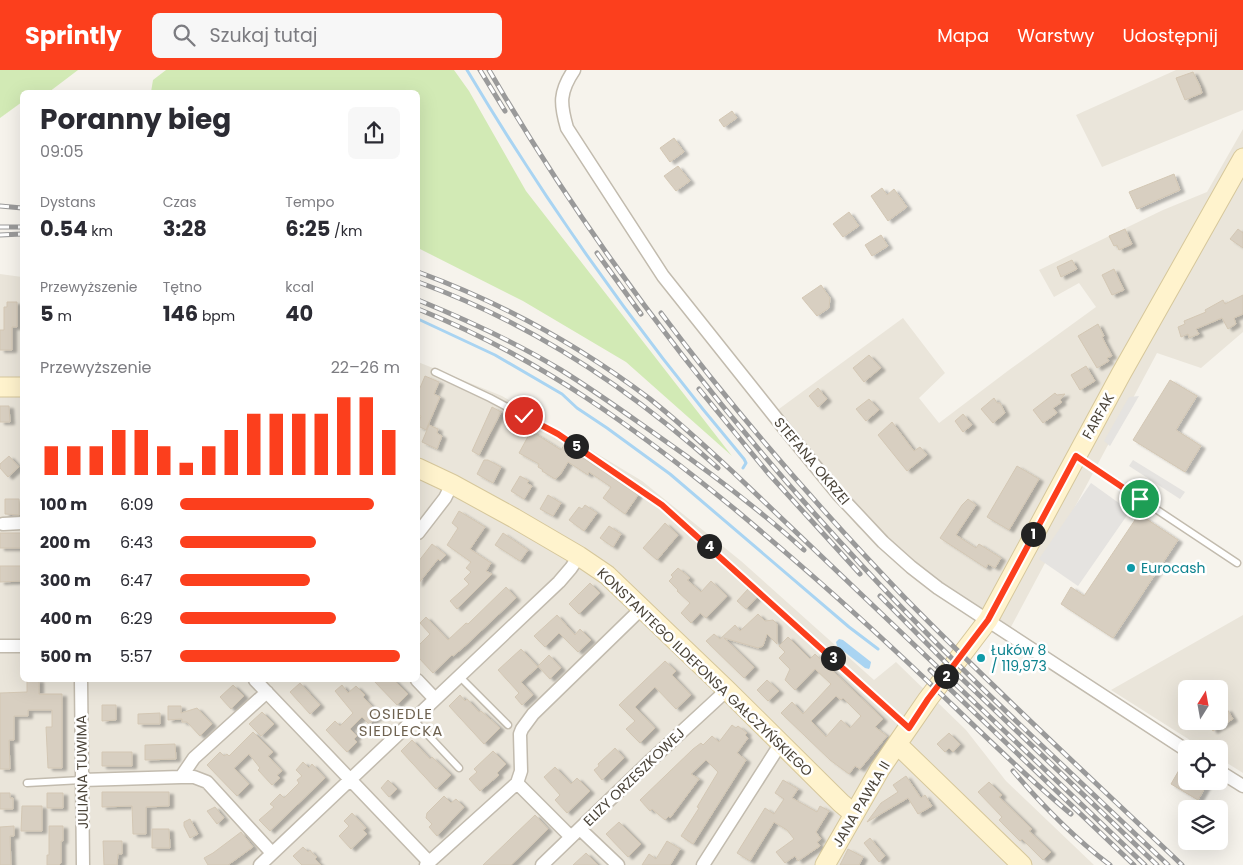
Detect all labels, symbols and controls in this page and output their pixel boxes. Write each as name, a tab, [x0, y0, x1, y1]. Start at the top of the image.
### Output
search box	[152, 13, 502, 58]
text: Sprintly	[25, 19, 122, 52]
icon: search	[170, 21, 198, 49]
text: Szukaj tutaj	[210, 22, 318, 49]
text: Mapa	[937, 23, 989, 48]
text: Warstwy	[1017, 23, 1094, 48]
text: Udostępnij	[1122, 23, 1218, 48]
text: Poranny bieg	[40, 100, 231, 139]
button: share	[348, 107, 400, 159]
text: 09:05	[40, 140, 84, 163]
text: Dystans	[40, 192, 96, 212]
text: Czas	[163, 192, 197, 212]
text: Tempo	[285, 192, 334, 212]
text: 0.54	[40, 214, 87, 243]
text: 3:28	[163, 214, 207, 243]
text: 6:25	[285, 214, 330, 243]
text: km	[87, 221, 113, 241]
text: /km	[330, 221, 362, 241]
text: Przewyższenie	[40, 277, 138, 297]
text: Tętno	[163, 277, 202, 297]
text: kcal	[285, 277, 314, 297]
text: 5	[40, 299, 54, 328]
text: 146	[163, 299, 198, 328]
text: 40	[285, 299, 313, 328]
text: m	[54, 306, 72, 326]
text: bpm	[198, 306, 235, 326]
text: Przewyższenie	[40, 356, 152, 379]
text: 22–26 m	[331, 356, 400, 379]
street label: FARFAK	[1077, 389, 1119, 443]
pin	[503, 395, 545, 437]
icon: check	[510, 402, 538, 430]
street label: STEFANA OKRZEI	[769, 413, 855, 509]
pin: 5	[564, 434, 588, 458]
text: 5	[572, 436, 581, 456]
pin	[1119, 478, 1161, 520]
icon: arrive	[1126, 485, 1154, 513]
text: 100 m	[40, 493, 87, 516]
text: 6:09	[120, 493, 154, 516]
pin: 1	[1020, 522, 1046, 546]
text: 1	[1031, 524, 1036, 544]
text: 200 m	[40, 531, 90, 554]
text: 6:43	[120, 531, 153, 554]
pin: 4	[696, 534, 722, 558]
text: 4	[705, 536, 714, 556]
place label: Eurocash	[1141, 558, 1206, 578]
marker: Eurocash	[1125, 562, 1137, 574]
street label: KONSTANTEGO ILDEFONSA GAŁCZYŃSKIEGO	[593, 563, 817, 781]
text: 300 m	[40, 569, 91, 592]
text: 6:47	[120, 569, 152, 592]
text: 400 m	[40, 607, 92, 630]
text: 6:29	[120, 607, 153, 630]
place label: Łuków 8 / 119,973	[991, 640, 1047, 676]
text: 500 m	[40, 645, 92, 668]
text: 5:57	[120, 645, 152, 668]
pin: 3	[820, 646, 846, 670]
text: 3	[829, 648, 838, 668]
marker: Łuków 8 / 119,973	[975, 652, 987, 664]
pin: 2	[934, 664, 958, 688]
text: 2	[943, 666, 951, 686]
north arrow	[1178, 680, 1228, 730]
map controls	[1178, 680, 1228, 850]
district label: OSIEDLE SIEDLECKA	[359, 703, 443, 741]
street label: JULIANA TUWIMA	[71, 715, 93, 829]
street label: ELIZY ORZESZKOWEJ	[579, 723, 689, 831]
button: locate	[1178, 740, 1228, 790]
street label: JANA PAWŁA II	[827, 757, 895, 851]
button: layers	[1178, 800, 1228, 850]

